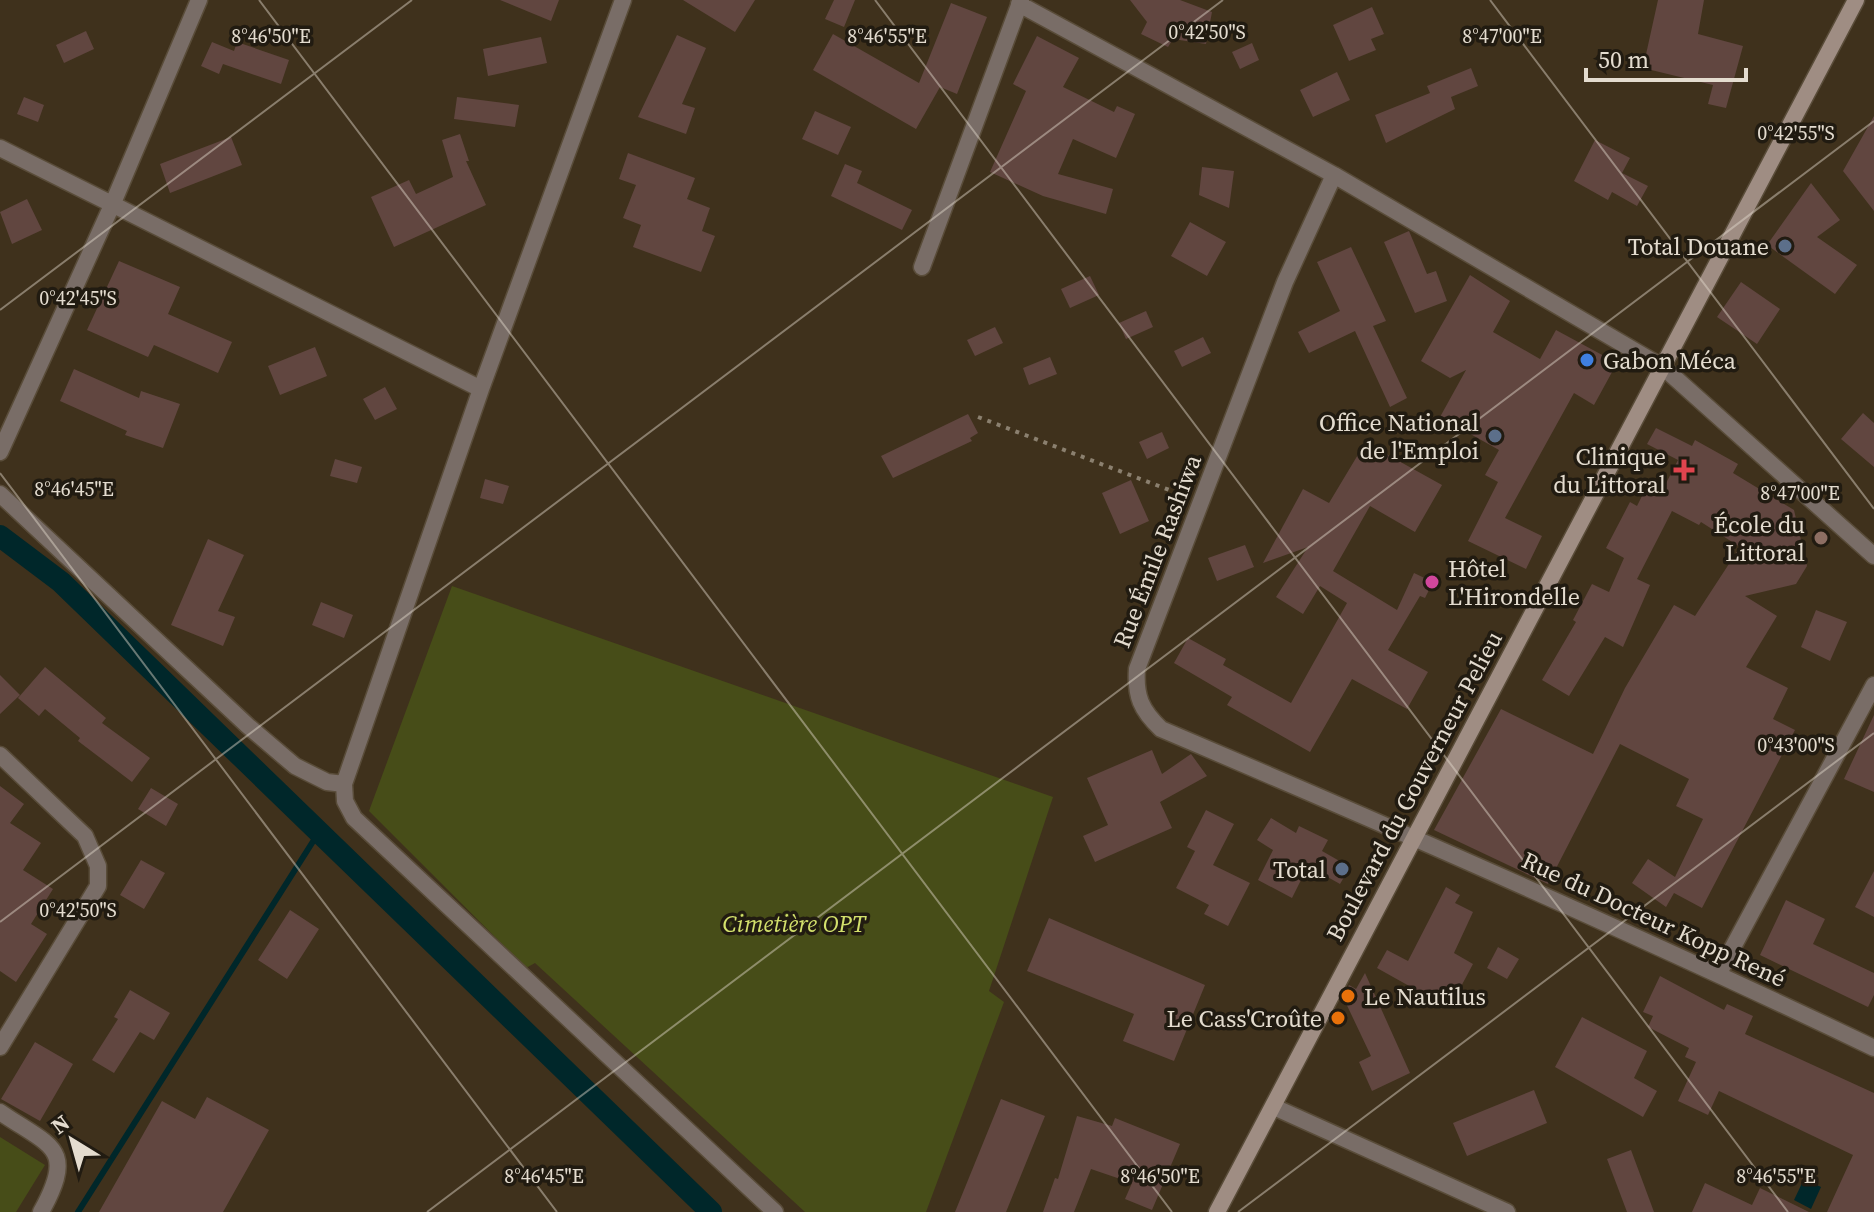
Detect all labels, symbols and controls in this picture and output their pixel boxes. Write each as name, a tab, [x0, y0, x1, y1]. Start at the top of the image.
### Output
text: 0°42'50"S	[1168, 18, 1246, 46]
text: 8°46'50"E	[231, 22, 311, 50]
text: 8°46'55"E	[847, 22, 927, 50]
text: 8°47'00"E	[1462, 22, 1542, 50]
scale bar	[1586, 32, 1746, 82]
text: 50 m	[1598, 43, 1649, 76]
text: 0°42'55"S	[1757, 119, 1835, 147]
place label: Total Douane	[1628, 230, 1769, 263]
marker: Total Douane	[1776, 237, 1794, 255]
text: 0°42'45"S	[39, 284, 117, 312]
place label: Gabon Méca	[1603, 344, 1737, 377]
marker: Gabon Méca	[1578, 351, 1596, 369]
place label: Office National de l'Emploi	[1319, 406, 1479, 467]
marker: Office National de l'Emploi	[1486, 427, 1504, 445]
place label: Clinique du Littoral	[1553, 440, 1666, 501]
street label: Rue Émile Rashiwa	[1105, 449, 1209, 652]
marker: Clinique du Littoral	[1673, 459, 1695, 481]
text: 8°46'45"E	[34, 475, 114, 503]
text: 8°47'00"E	[1760, 479, 1840, 507]
place label: École du Littoral	[1714, 508, 1805, 569]
marker: École du Littoral	[1812, 529, 1830, 547]
place label: Hôtel L'Hirondelle	[1448, 552, 1580, 613]
marker: Hôtel L'Hirondelle	[1423, 573, 1441, 591]
street label: Boulevard du Gouverneur Pelieu	[1318, 625, 1510, 947]
text: 0°43'00"S	[1757, 731, 1835, 759]
street label: Rue du Docteur Kopp René	[1517, 843, 1791, 995]
place label: Total	[1273, 853, 1326, 886]
marker: Total	[1333, 860, 1351, 878]
text: 0°42'50"S	[39, 896, 117, 924]
park label: Cimetière OPT	[722, 907, 867, 940]
place label: Le Nautilus	[1364, 980, 1486, 1013]
marker: Le Nautilus	[1339, 987, 1357, 1005]
place label: Le Cass'Croûte	[1166, 1002, 1322, 1035]
marker: Le Cass'Croûte	[1329, 1009, 1347, 1027]
north arrow	[32, 1100, 112, 1180]
text: N	[45, 1107, 75, 1141]
text: 8°46'45"E	[504, 1162, 584, 1190]
text: 8°46'50"E	[1120, 1162, 1200, 1190]
text: 8°46'55"E	[1736, 1162, 1816, 1190]

